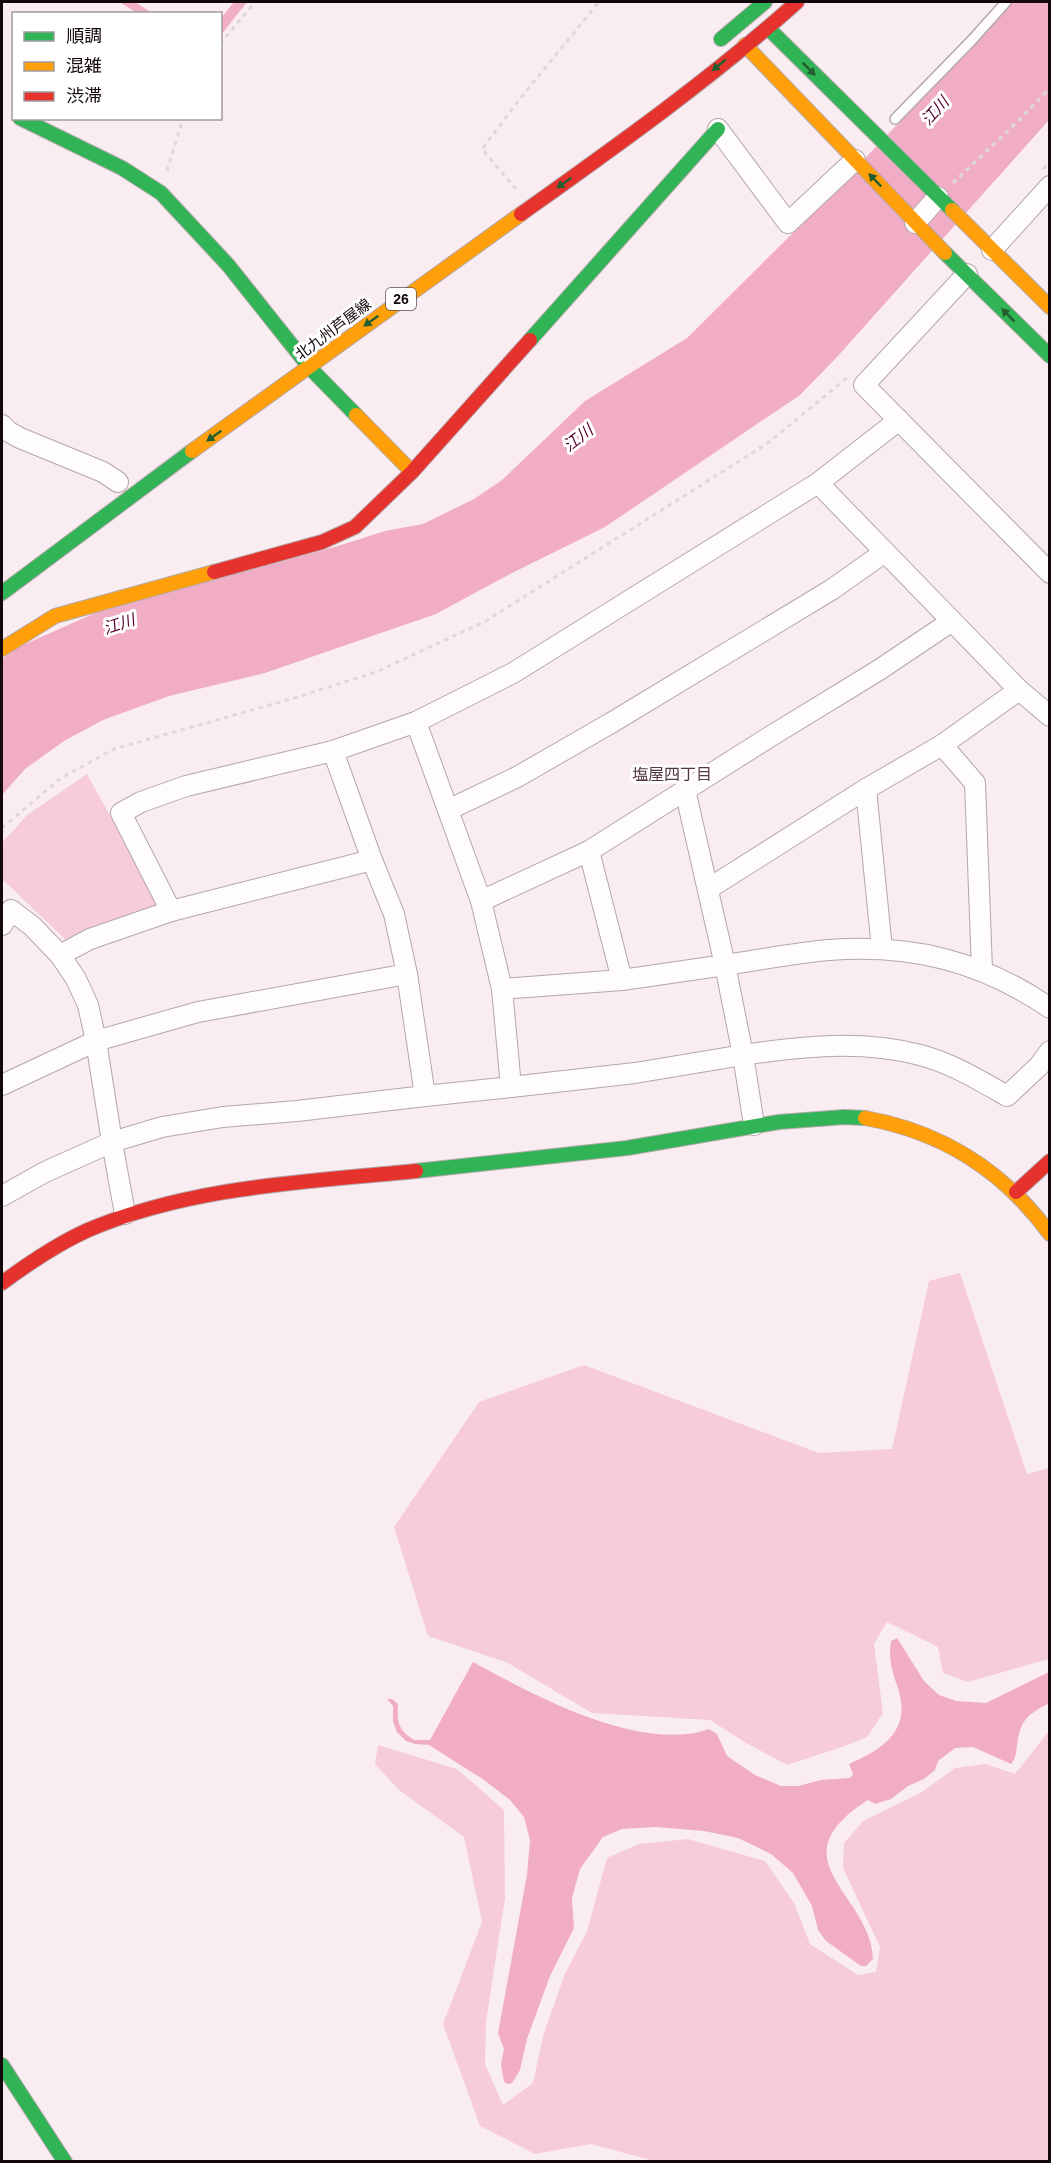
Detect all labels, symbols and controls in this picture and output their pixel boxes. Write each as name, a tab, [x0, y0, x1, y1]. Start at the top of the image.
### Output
legend	[12, 12, 222, 120]
text: 順調	[66, 26, 102, 46]
text: 混雑	[66, 56, 102, 76]
one-way arrow	[711, 59, 727, 72]
one-way arrow	[802, 62, 816, 76]
text: 渋滞	[66, 86, 102, 106]
water label: 江川	[918, 92, 953, 129]
one-way arrow	[868, 173, 882, 188]
one-way arrow	[556, 177, 572, 189]
road number: 26	[386, 288, 416, 310]
street label: 北九州芦屋線	[292, 295, 374, 363]
one-way arrow	[1001, 308, 1015, 323]
one-way arrow	[363, 315, 379, 326]
water label: 江川	[560, 420, 597, 455]
one-way arrow	[206, 430, 222, 442]
water label: 江川	[101, 610, 139, 637]
district label: 塩屋四丁目	[632, 766, 712, 783]

